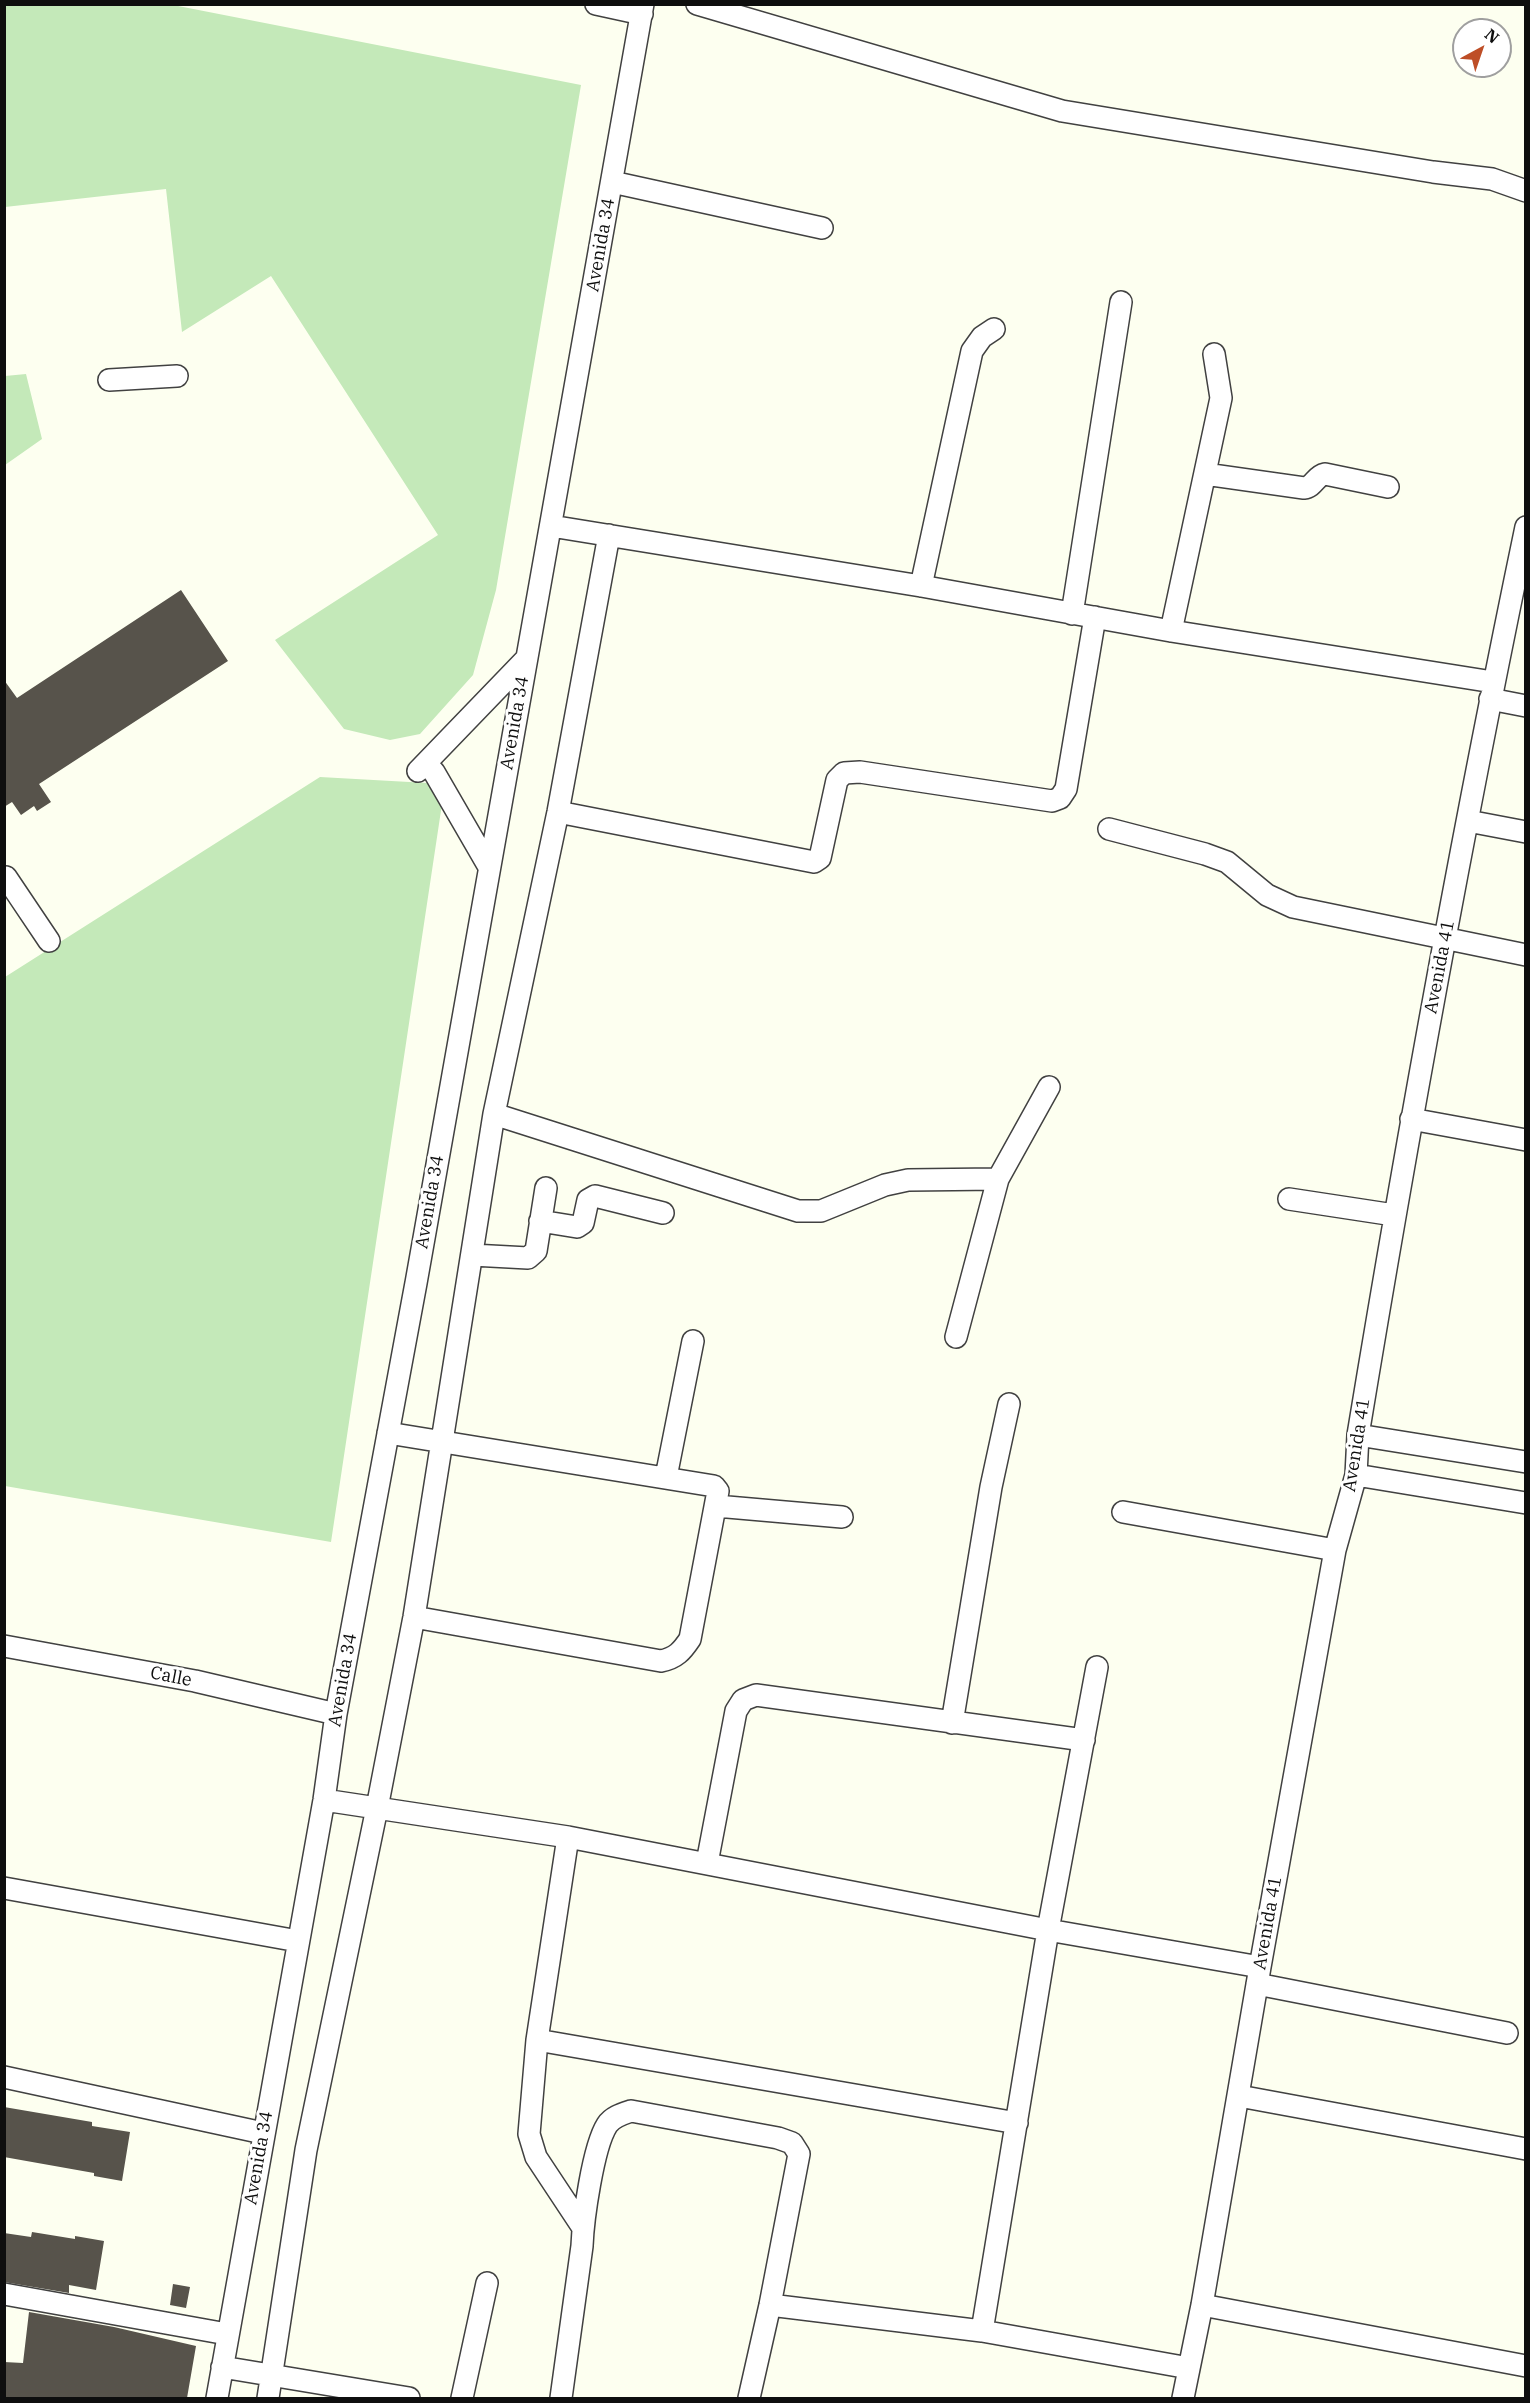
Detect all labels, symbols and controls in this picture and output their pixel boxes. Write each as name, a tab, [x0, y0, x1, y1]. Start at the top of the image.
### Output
north arrow	[1452, 18, 1512, 78]
text: N	[1481, 24, 1504, 47]
street label: Avenida 34	[582, 196, 620, 294]
street label: Avenida 34	[496, 674, 534, 772]
street label: Avenida 41	[1420, 918, 1460, 1016]
street label: Avenida 34	[411, 1153, 449, 1251]
street label: Avenida 41	[1339, 1397, 1375, 1493]
street label: Avenida 34	[324, 1631, 362, 1729]
street label: Calle	[148, 1662, 194, 1692]
street label: Avenida 41	[1249, 1874, 1287, 1972]
street label: Avenida 34	[240, 2109, 278, 2207]

